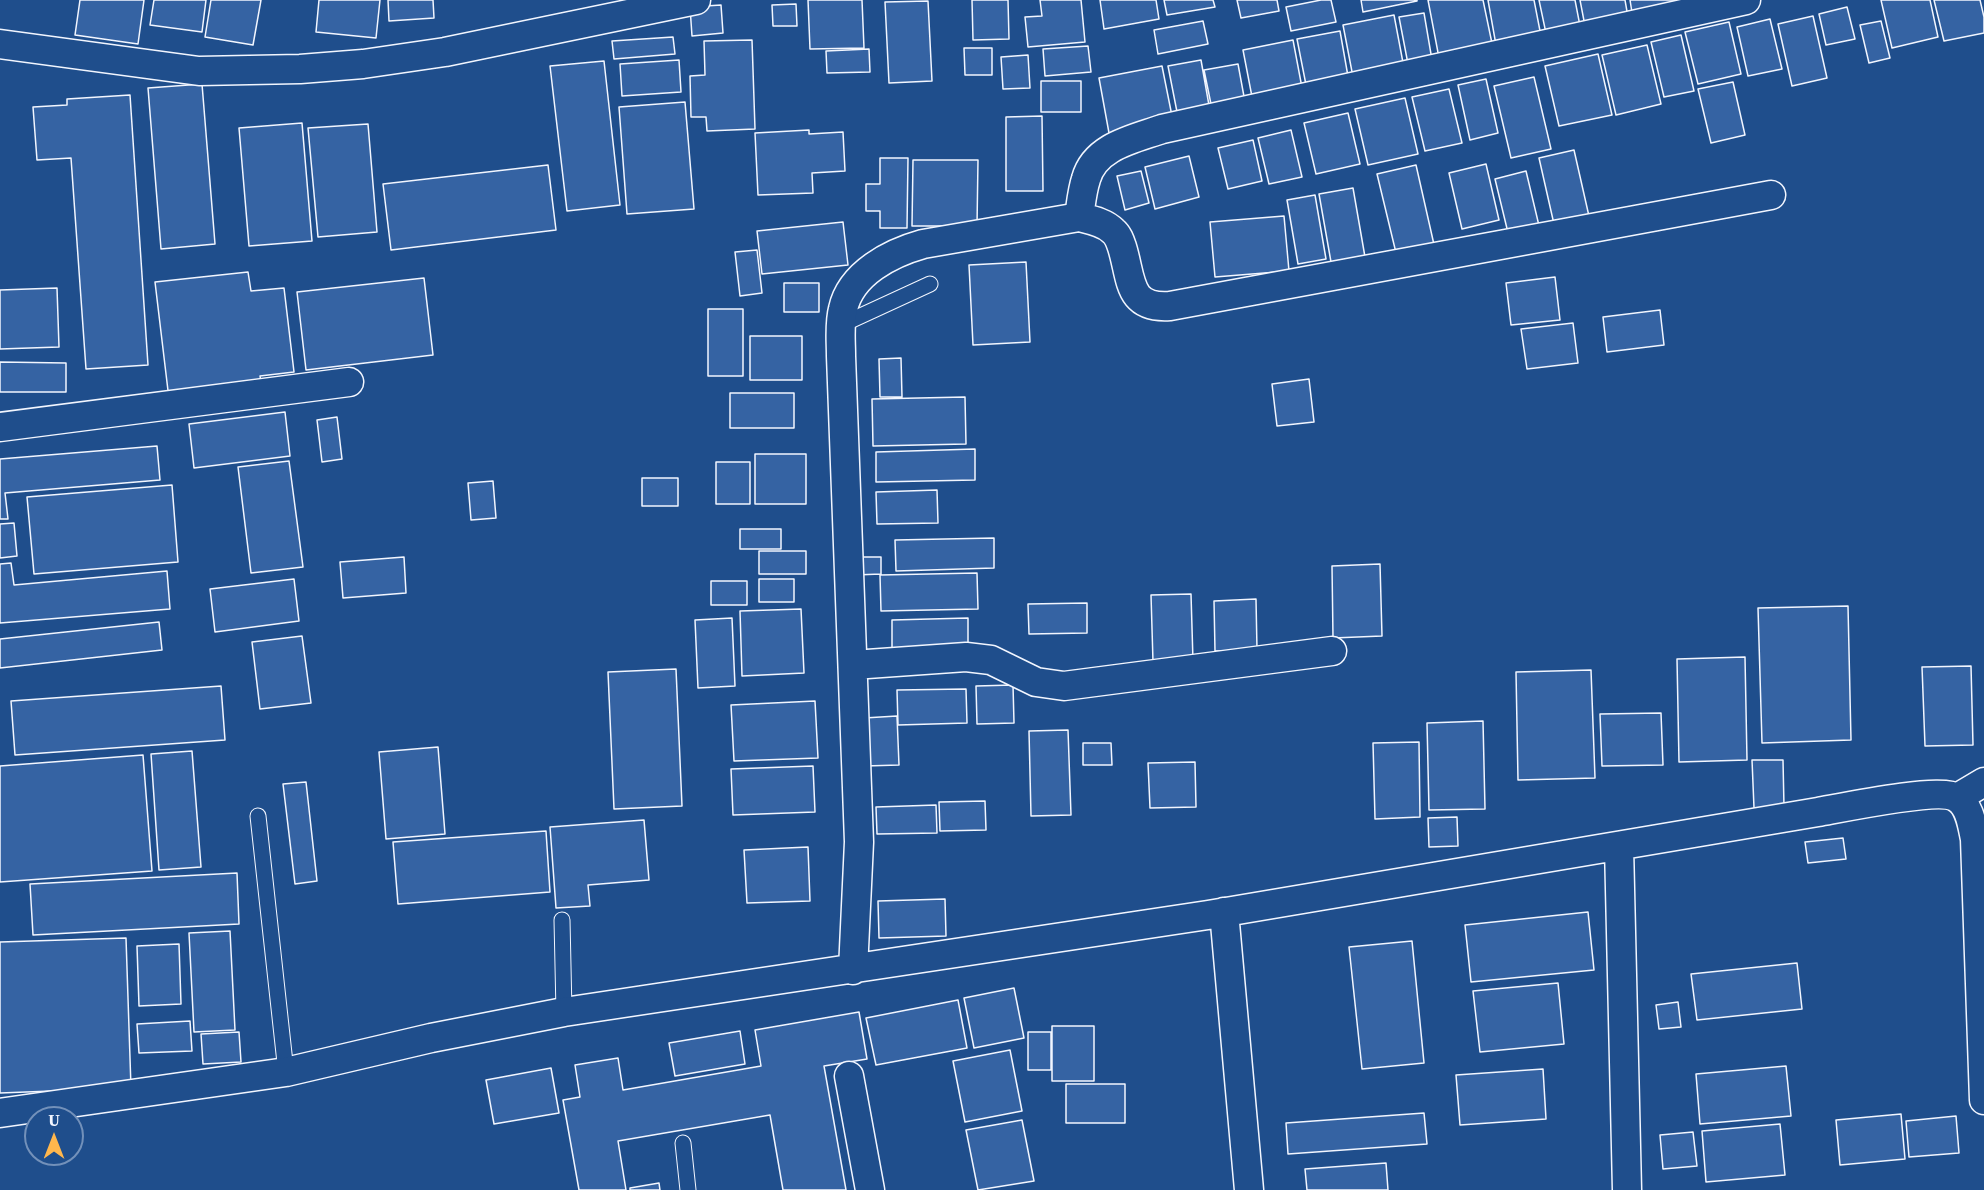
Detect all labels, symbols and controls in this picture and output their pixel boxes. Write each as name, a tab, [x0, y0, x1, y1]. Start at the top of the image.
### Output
north arrow	[24, 1106, 84, 1166]
text: U	[48, 1109, 60, 1131]

